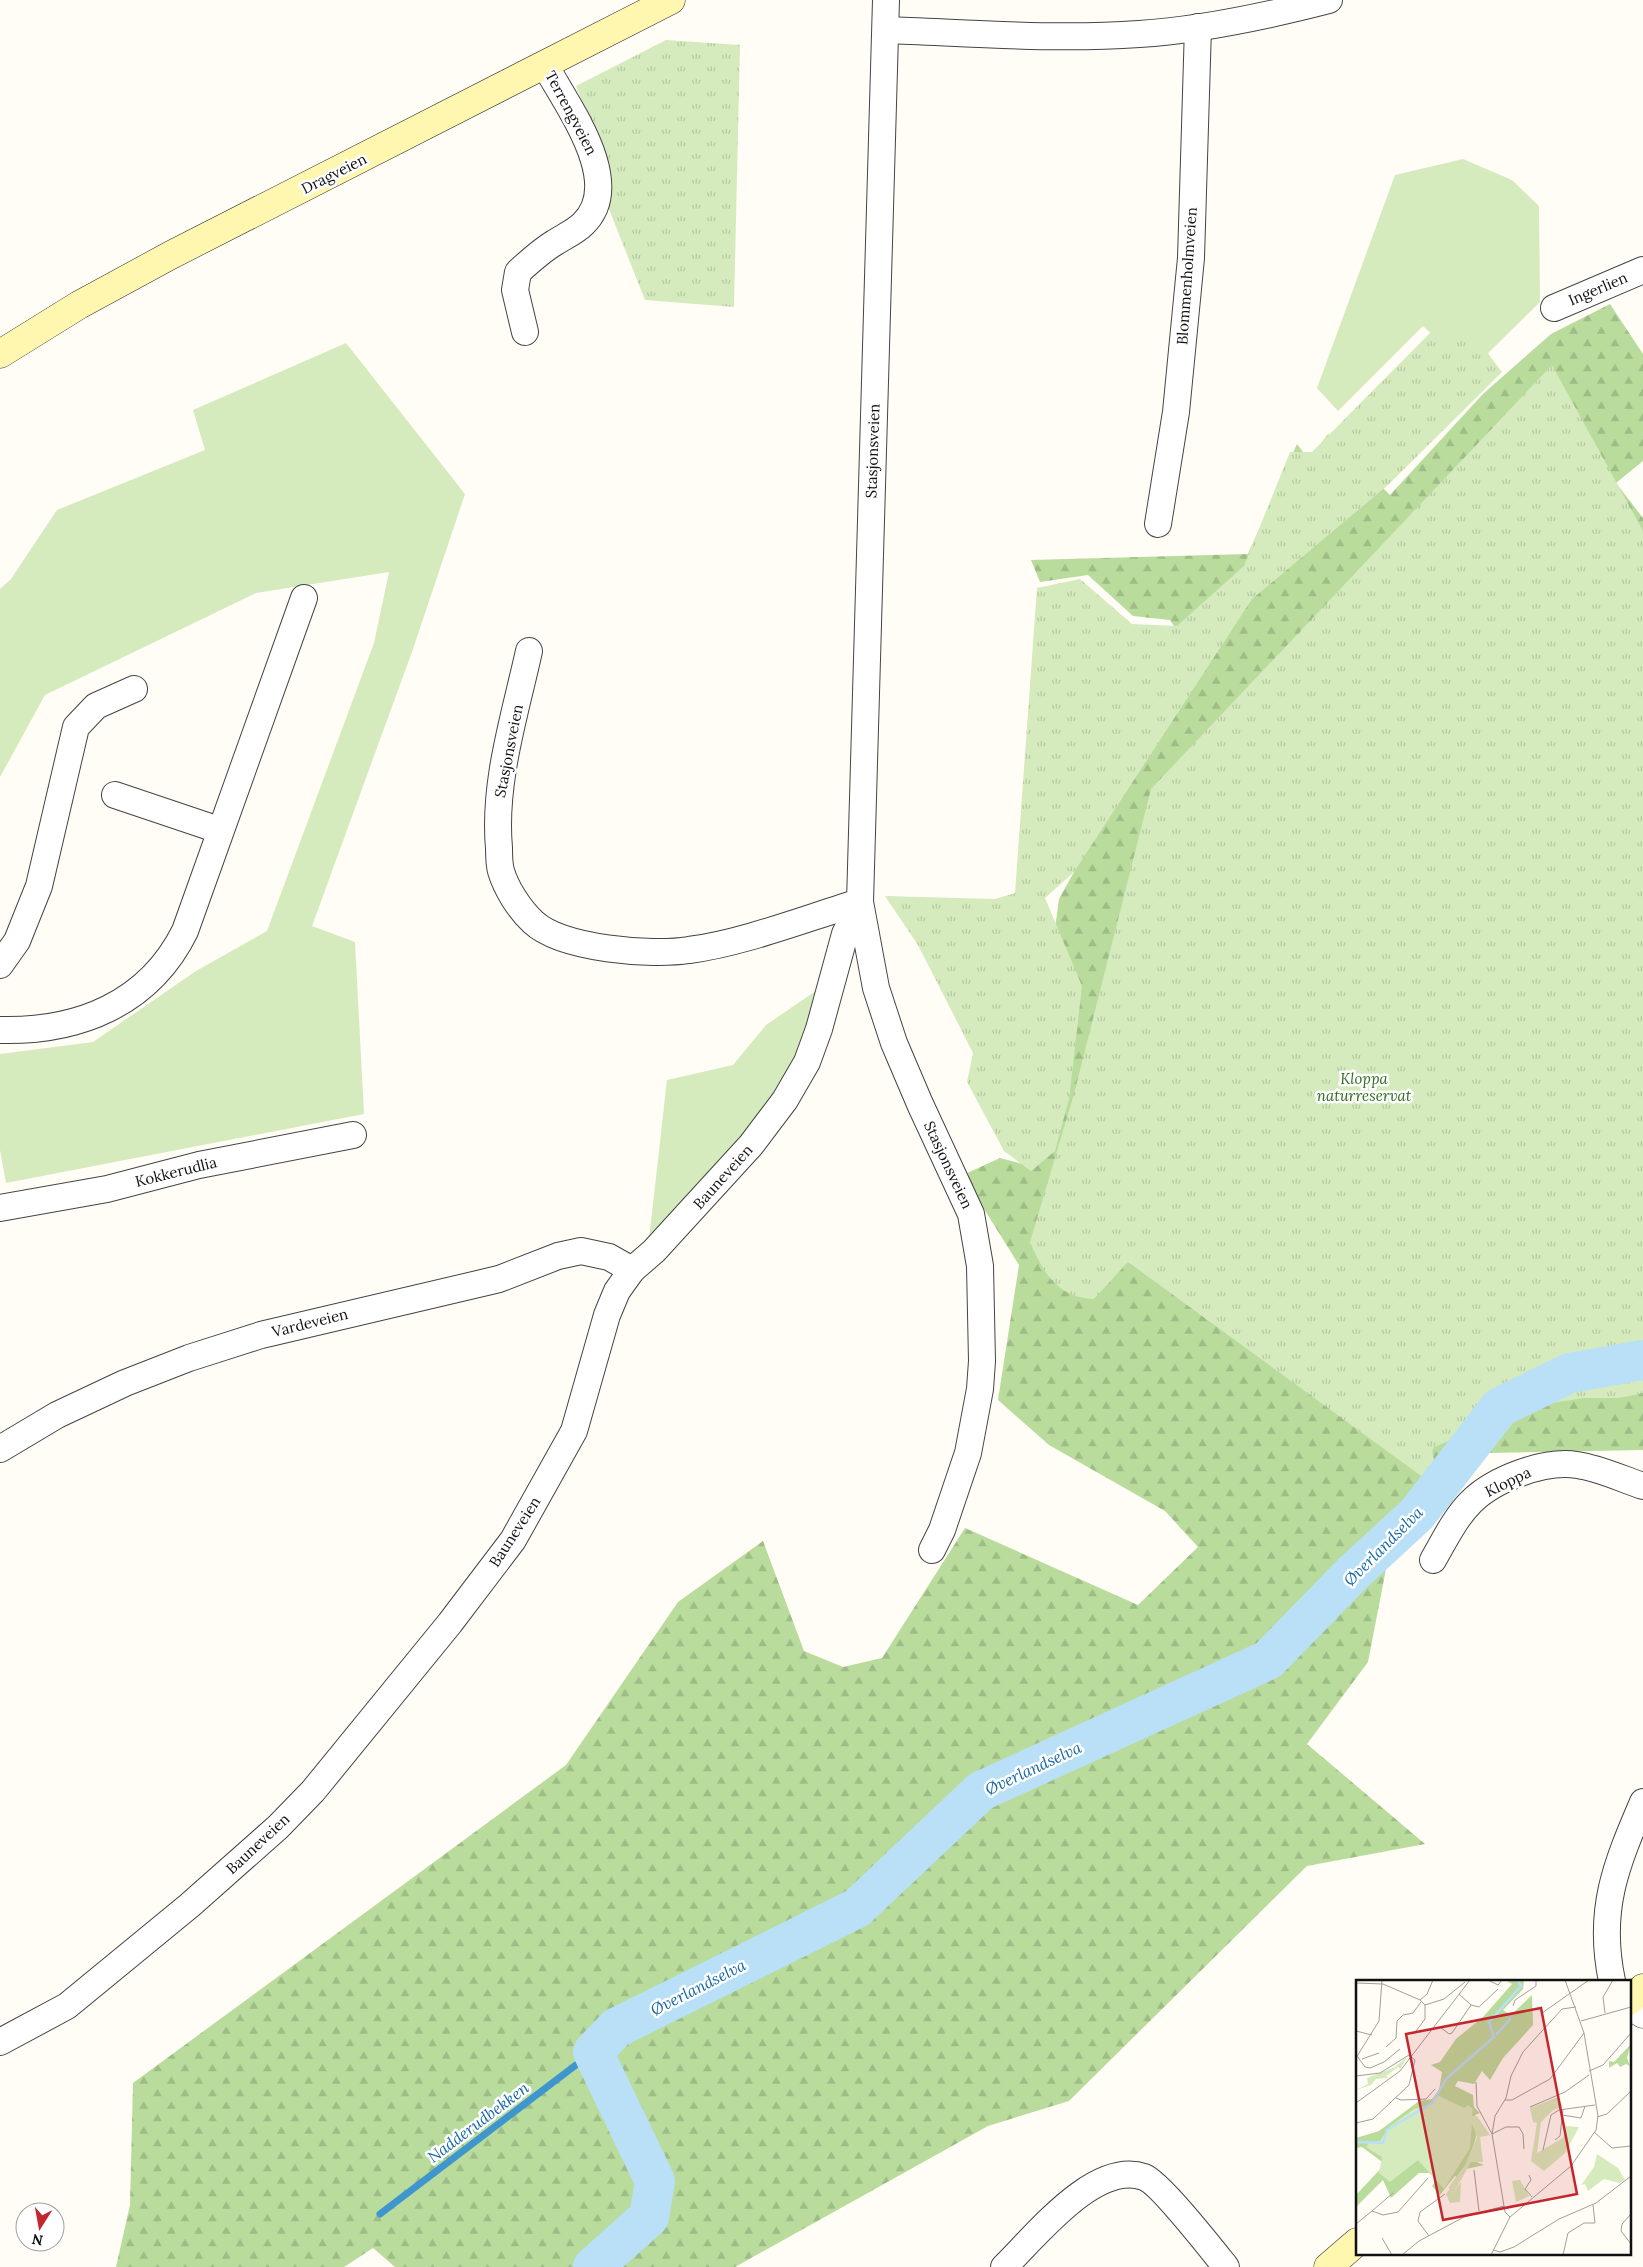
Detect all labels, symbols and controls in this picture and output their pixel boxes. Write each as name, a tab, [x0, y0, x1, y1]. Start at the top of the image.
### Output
street label: Terrengveien	[541, 67, 602, 158]
street label: Dragveien	[298, 149, 370, 198]
street label: Blommenholmveien	[1172, 206, 1201, 346]
street label: Ingerlien	[1565, 268, 1630, 309]
street label: Stasjonsveien	[861, 403, 884, 499]
street label: Stasjonsveien	[490, 703, 527, 799]
park label: Kloppa naturreservat	[1317, 1069, 1412, 1105]
street label: Stasjonsveien	[920, 1118, 977, 1212]
street label: Bauneveien	[689, 1141, 757, 1213]
street label: Kokkerudlia	[133, 1152, 219, 1191]
street label: Vardeveien	[269, 1304, 350, 1341]
street label: Kloppa	[1482, 1462, 1534, 1501]
street label: Bauneveien	[485, 1493, 544, 1571]
water label: Øverlandselva	[1339, 1502, 1427, 1590]
water label: Øverlandselva	[982, 1737, 1085, 1799]
street label: Bauneveien	[222, 1809, 293, 1878]
water label: Øverlandselva	[647, 1954, 749, 2020]
inset map	[1356, 1980, 1630, 2254]
water label: Nadderudbekken	[423, 2077, 533, 2167]
north arrow	[15, 2202, 65, 2252]
text: N	[30, 2230, 45, 2250]

